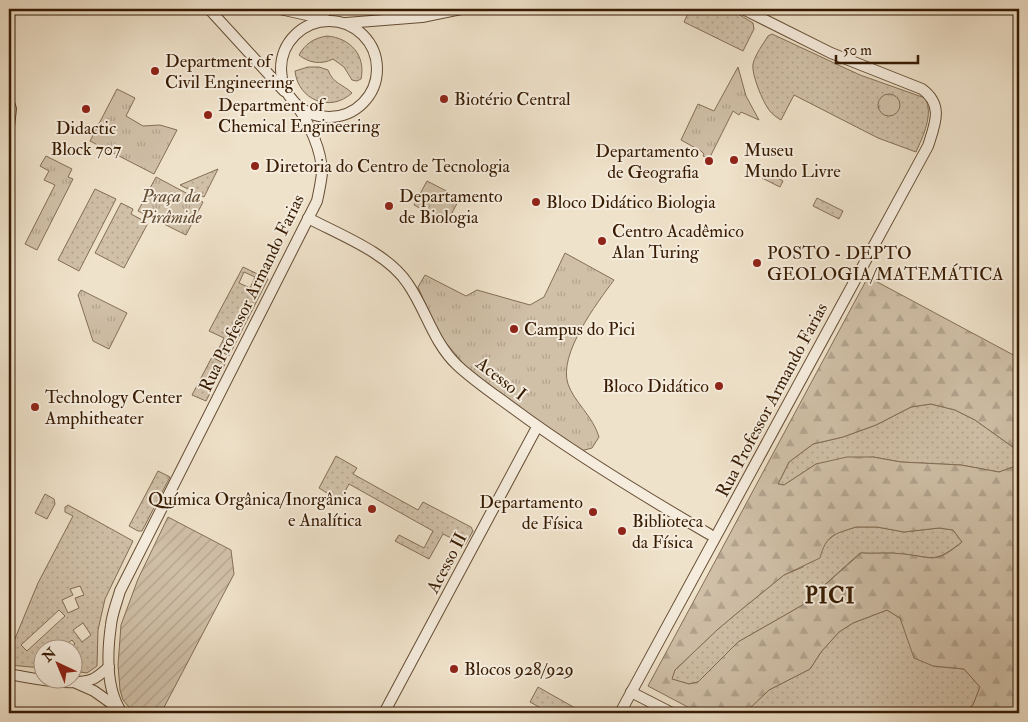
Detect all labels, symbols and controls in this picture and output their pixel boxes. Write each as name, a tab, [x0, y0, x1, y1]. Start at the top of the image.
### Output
scale bar	[836, 32, 918, 64]
text: 50 m	[843, 41, 872, 60]
place label: Department of Civil Engineering	[165, 50, 295, 94]
marker: Department of Civil Engineering	[149, 65, 161, 77]
place label: Biotério Central	[454, 88, 571, 111]
marker: Biotério Central	[438, 93, 450, 105]
place label: Department of Chemical Engineering	[218, 94, 381, 138]
marker: Didactic Block 707	[80, 103, 92, 115]
marker: Department of Chemical Engineering	[202, 109, 214, 121]
place label: Didactic Block 707	[51, 117, 121, 161]
place label: Museu Mundo Livre	[744, 139, 841, 183]
place label: Departamento de Geografia	[595, 140, 700, 184]
marker: Museu Mundo Livre	[728, 154, 740, 166]
place label: Diretoria do Centro de Tecnologia	[265, 155, 511, 178]
marker: Departamento de Geografia	[703, 155, 715, 167]
marker: Diretoria do Centro de Tecnologia	[249, 160, 261, 172]
park label: Praça da Pirâmide	[140, 185, 202, 229]
place label: Departamento de Biologia	[399, 185, 503, 229]
street label: Rua Professor Armando Farias	[194, 190, 310, 396]
place label: Bloco Didático Biologia	[546, 191, 716, 214]
marker: Bloco Didático Biologia	[530, 196, 542, 208]
marker: Departamento de Biologia	[383, 200, 395, 212]
place label: Centro Acadêmico Alan Turing	[611, 220, 744, 264]
marker: Centro Acadêmico Alan Turing	[596, 235, 608, 247]
place label: POSTO - DEPTO GEOLOGIA/MATEMÁTICA	[767, 242, 1004, 286]
marker: POSTO - DEPTO GEOLOGIA/MATEMÁTICA	[751, 257, 763, 269]
street label: Rua Professor Armando Farias	[711, 299, 833, 501]
place label: Campus do Pici	[524, 318, 635, 341]
marker: Campus do Pici	[508, 323, 520, 335]
street label: Acesso I	[470, 351, 531, 406]
place label: Bloco Didático	[602, 375, 709, 398]
marker: Bloco Didático	[713, 380, 725, 392]
place label: Technology Center Amphitheater	[44, 386, 182, 430]
marker: Technology Center Amphitheater	[29, 401, 41, 413]
place label: Química Orgânica/Inorgânica e Analítica	[148, 488, 363, 532]
place label: Departamento de Física	[479, 491, 584, 535]
marker: Química Orgânica/Inorgânica e Analítica	[366, 503, 378, 515]
marker: Departamento de Física	[587, 506, 599, 518]
place label: Biblioteca da Física	[632, 510, 704, 554]
marker: Biblioteca da Física	[616, 525, 628, 537]
street label: Acesso II	[421, 529, 473, 598]
district label: PICI	[805, 582, 855, 610]
north arrow	[32, 640, 82, 690]
text: N	[38, 644, 60, 666]
place label: Blocos 928/929	[464, 658, 574, 681]
marker: Blocos 928/929	[448, 663, 460, 675]

